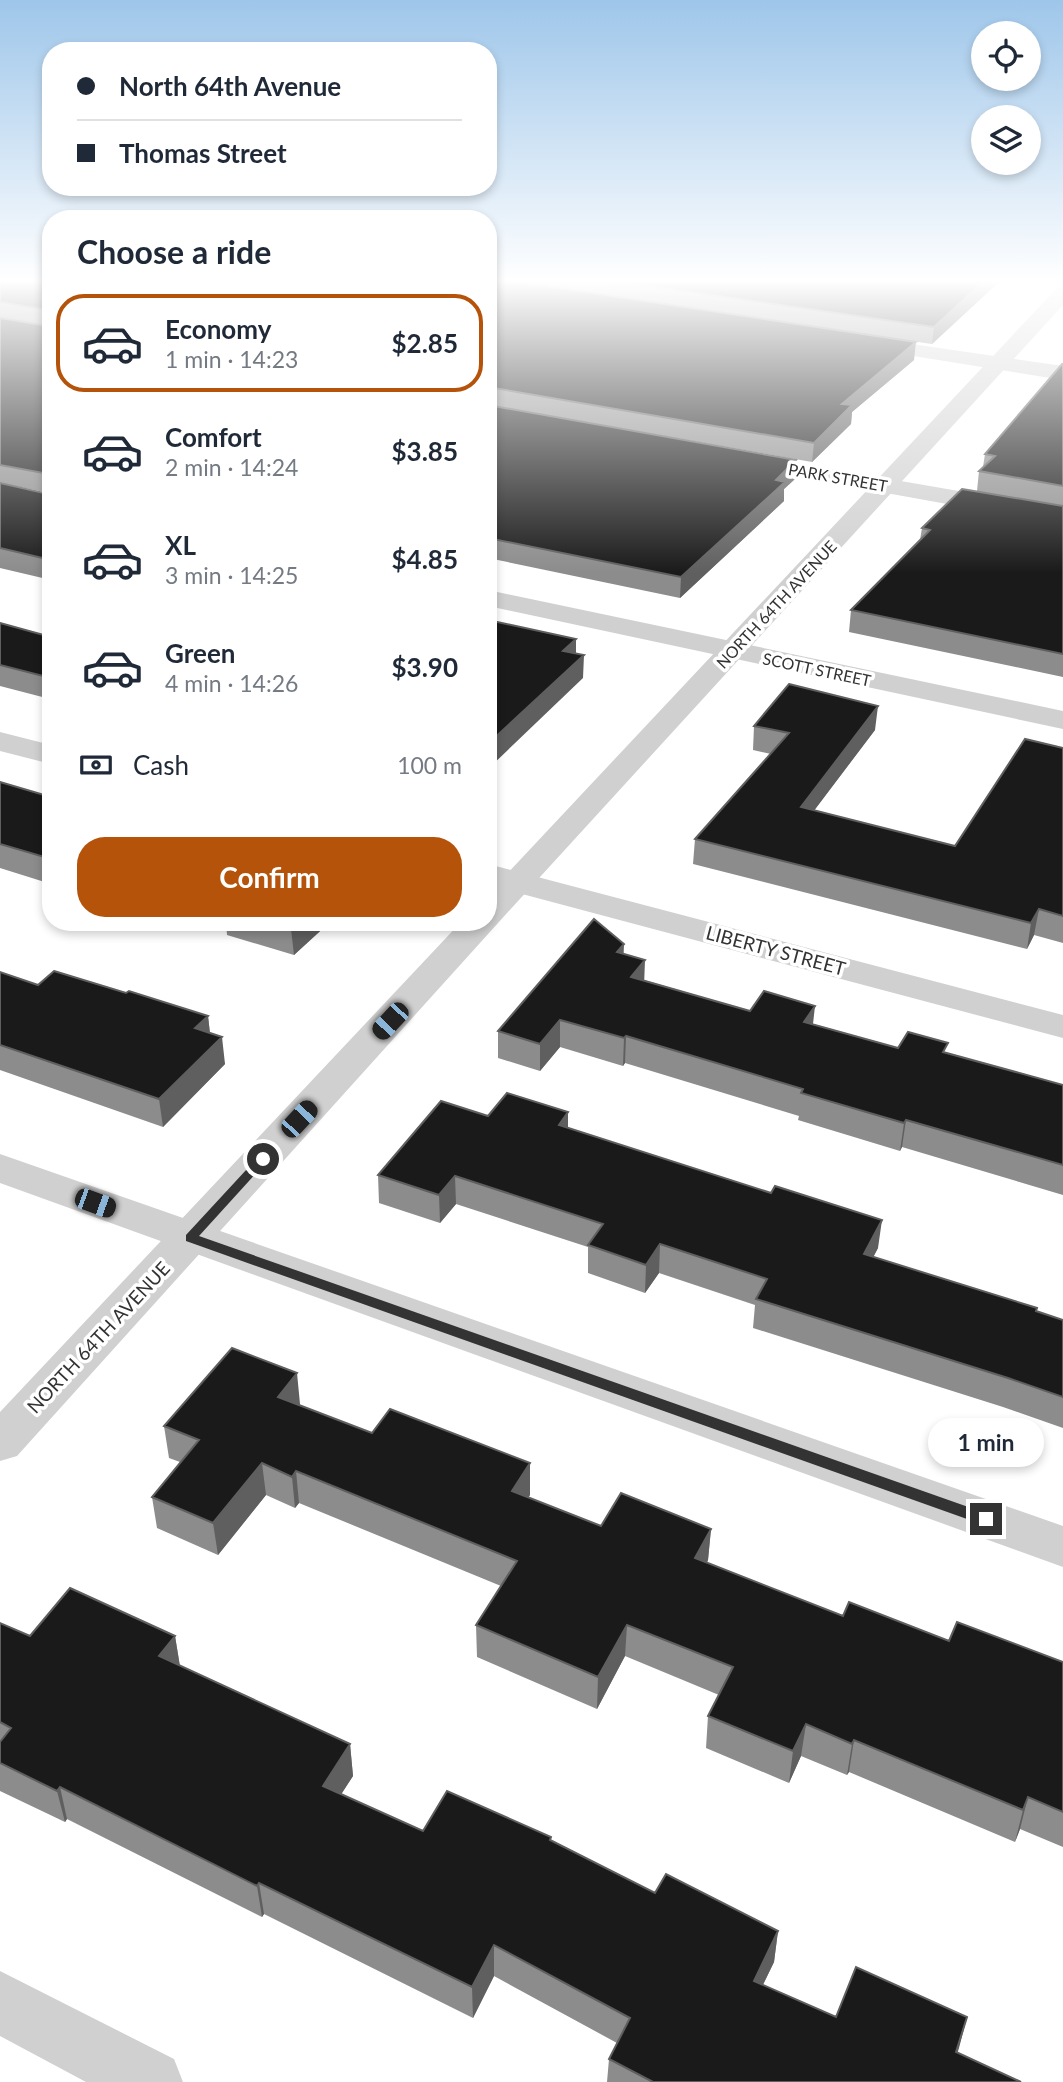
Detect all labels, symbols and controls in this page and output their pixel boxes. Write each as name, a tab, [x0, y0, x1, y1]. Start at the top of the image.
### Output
map controls	[971, 21, 1041, 175]
button: locate	[971, 21, 1041, 91]
text: North 64th Avenue	[119, 70, 341, 102]
button: layers	[971, 105, 1041, 175]
text: Thomas Street	[119, 137, 287, 169]
text: Choose a ride	[77, 232, 271, 271]
icon: car	[81, 312, 144, 375]
text: Economy	[165, 313, 271, 345]
text: $2.85	[392, 327, 458, 359]
text: 1 min · 14:23	[165, 345, 298, 373]
icon: car	[81, 420, 144, 483]
text: Comfort	[165, 421, 262, 453]
text: $3.85	[392, 435, 458, 467]
text: 2 min · 14:24	[165, 453, 298, 481]
street label: PARK STREET	[787, 459, 890, 495]
icon: car	[81, 528, 144, 591]
text: XL	[165, 529, 196, 561]
street label: NORTH 64TH AVENUE	[712, 536, 840, 672]
text: $4.85	[392, 543, 458, 575]
text: 3 min · 14:25	[165, 561, 298, 589]
icon: car	[81, 636, 144, 699]
text: Green	[165, 637, 235, 669]
street label: SCOTT STREET	[761, 648, 873, 690]
text: $3.90	[392, 651, 458, 683]
text: 4 min · 14:26	[165, 669, 298, 697]
icon: cash	[77, 746, 115, 784]
text: Cash	[133, 749, 189, 781]
text: 100 m	[397, 751, 462, 779]
button: Confirm	[77, 837, 462, 917]
street label: LIBERTY STREET	[704, 920, 848, 980]
car	[368, 998, 413, 1044]
car	[277, 1096, 322, 1142]
route start	[247, 1143, 279, 1175]
car	[72, 1186, 119, 1220]
street label: NORTH 64TH AVENUE	[22, 1256, 174, 1418]
callout: 1 min	[928, 1418, 1044, 1466]
text: 1 min	[957, 1428, 1015, 1456]
route end	[970, 1503, 1002, 1535]

